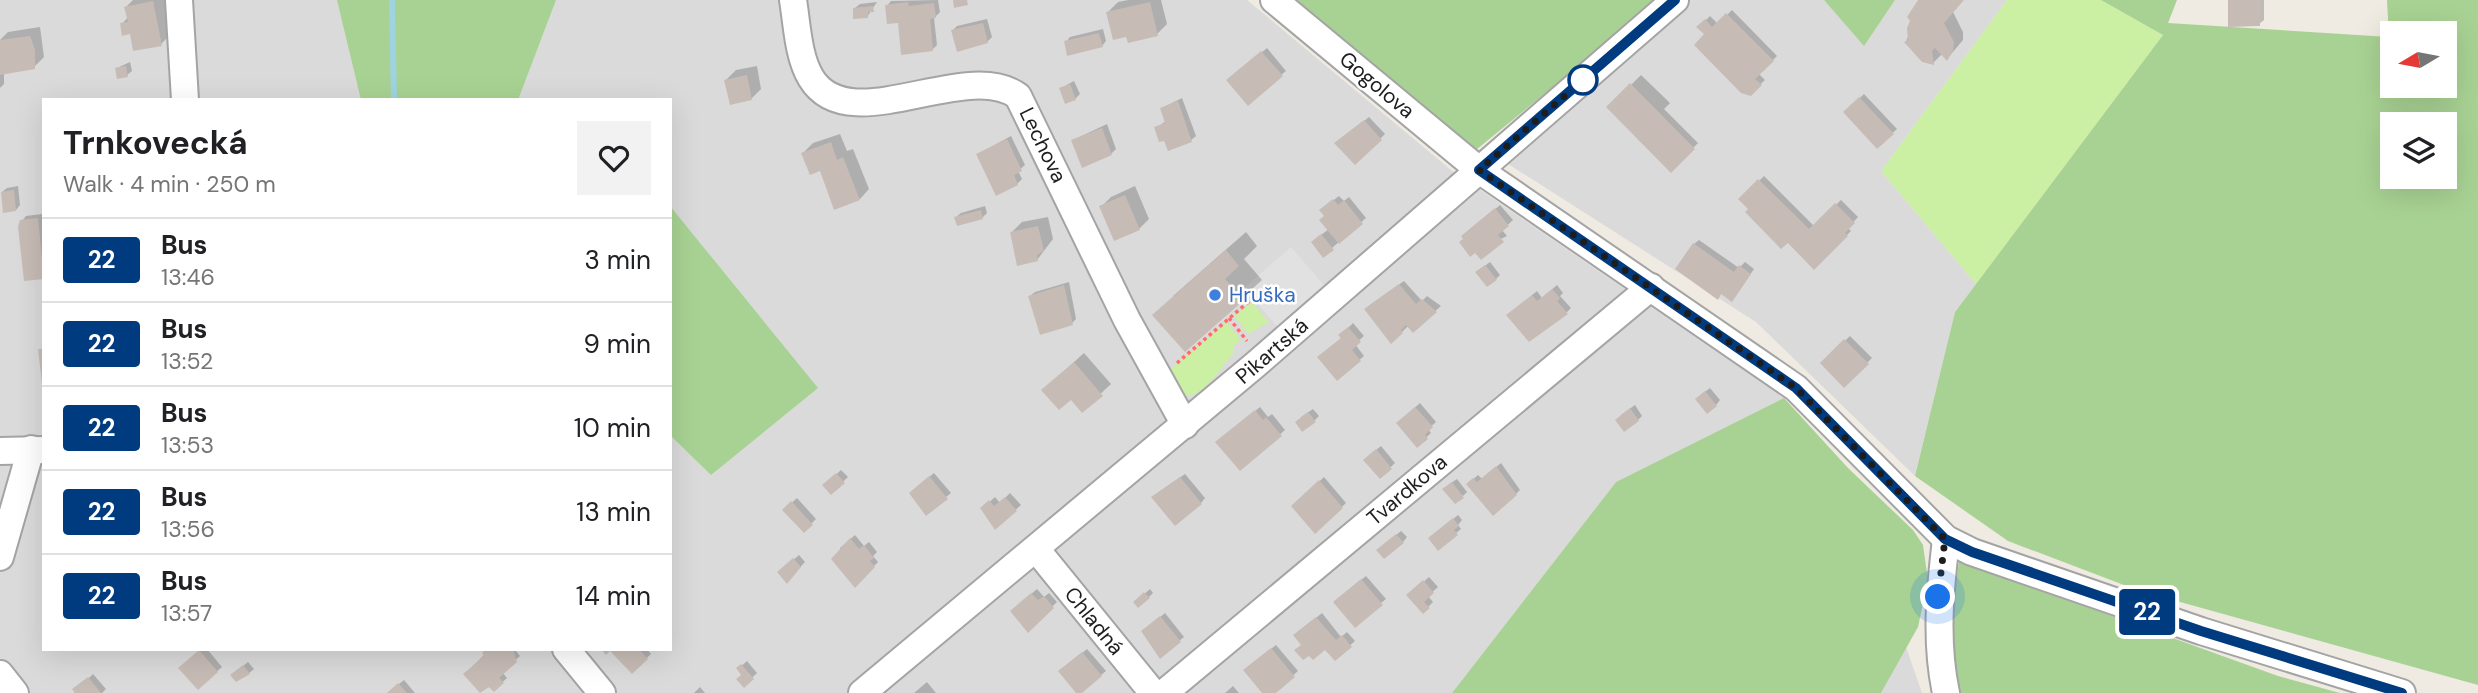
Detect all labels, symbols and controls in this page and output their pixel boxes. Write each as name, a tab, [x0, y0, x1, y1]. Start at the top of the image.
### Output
north arrow	[2380, 21, 2457, 98]
map controls	[2380, 21, 2457, 189]
street label: Gogolova	[1333, 45, 1421, 125]
unlabelled marker	[1568, 65, 1598, 95]
street label: Lechova	[1013, 103, 1073, 187]
button: layers	[2380, 112, 2457, 189]
text: Trnkovecká	[63, 121, 248, 164]
button: heart	[577, 121, 651, 195]
text: Walk · 4 min · 250 m	[63, 169, 276, 199]
text: Bus	[161, 228, 207, 262]
text: 3 min	[584, 243, 651, 277]
text: 22	[88, 244, 115, 275]
text: 13:46	[161, 262, 215, 292]
place label: Hruška	[1229, 281, 1296, 309]
marker: Hruška	[1207, 287, 1223, 303]
text: Bus	[161, 312, 207, 346]
street label: Pikartská	[1230, 312, 1314, 390]
text: 9 min	[583, 327, 651, 361]
text: 22	[88, 328, 115, 359]
text: 13:52	[161, 346, 213, 376]
text: Bus	[161, 396, 207, 430]
text: 10 min	[574, 411, 651, 445]
text: 22	[88, 412, 115, 443]
text: 13:53	[161, 430, 214, 460]
street label: Tvardkova	[1361, 448, 1453, 532]
text: Bus	[161, 480, 207, 514]
text: 13 min	[576, 495, 651, 529]
text: 22	[88, 496, 115, 527]
text: 13:56	[161, 514, 215, 544]
text: Bus	[161, 564, 207, 598]
text: 14 min	[576, 579, 651, 613]
your location	[1920, 579, 1955, 614]
text: 22	[88, 580, 115, 611]
street label: Chladná	[1058, 581, 1130, 661]
line badge: 22	[2116, 589, 2178, 635]
text: 22	[2133, 596, 2161, 627]
text: 13:57	[161, 598, 212, 628]

